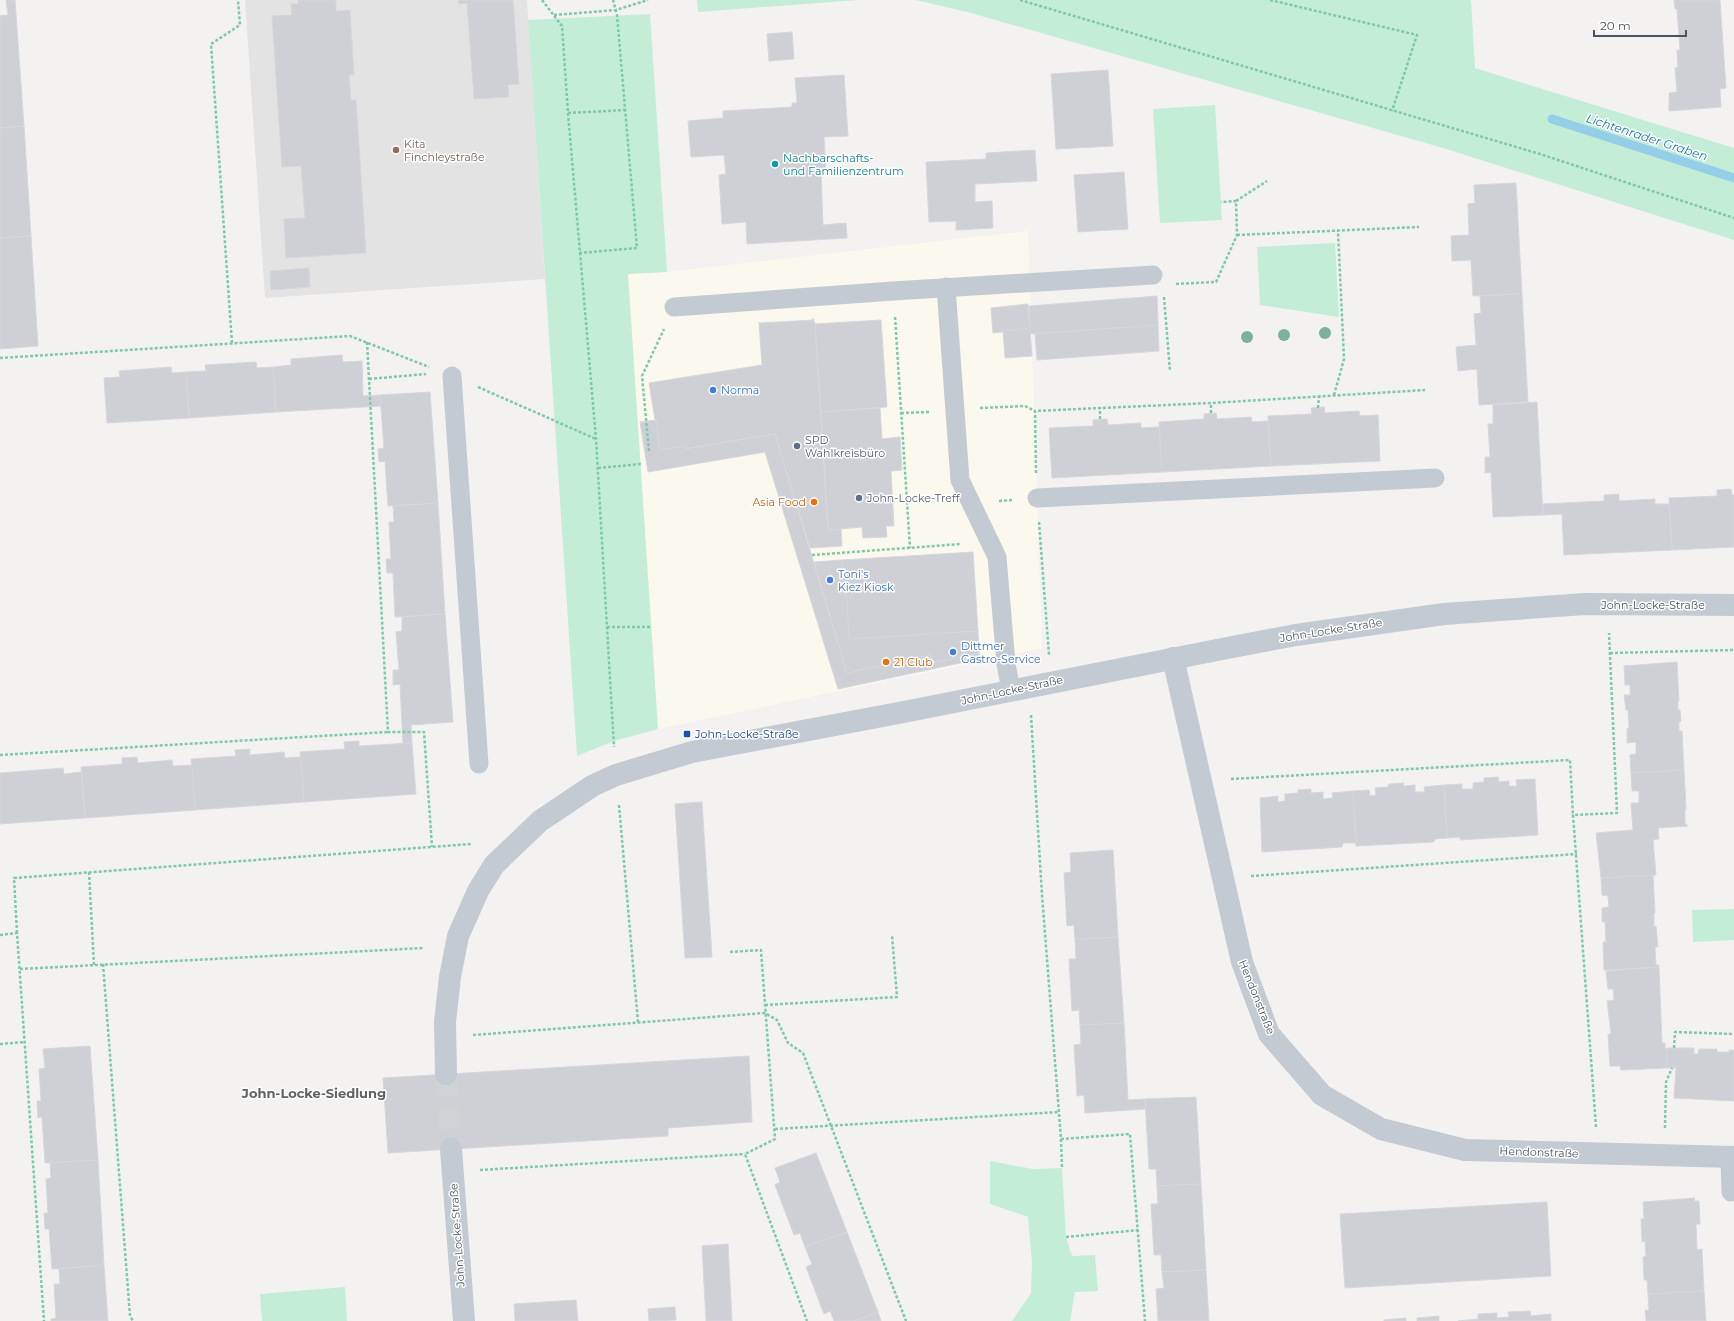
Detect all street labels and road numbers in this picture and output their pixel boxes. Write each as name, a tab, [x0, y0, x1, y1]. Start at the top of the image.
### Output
street label: John-Locke-Straße	[1600, 598, 1705, 612]
street label: John-Locke-Straße	[1278, 615, 1384, 645]
street label: John-Locke-Straße	[959, 672, 1064, 708]
street label: Hendonstraße	[1236, 958, 1278, 1037]
street label: Hendonstraße	[1499, 1144, 1579, 1160]
street label: John-Locke-Straße	[446, 1182, 468, 1288]

